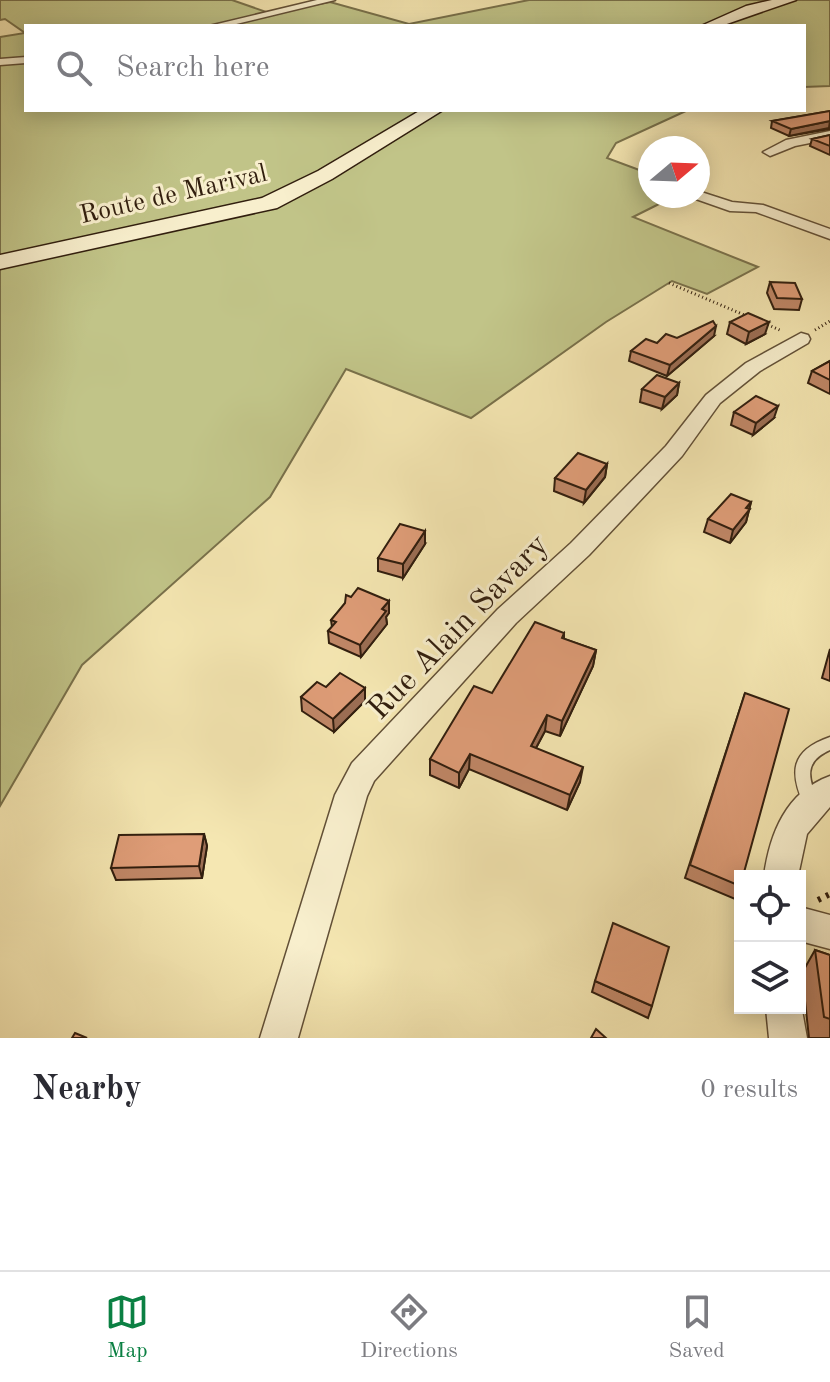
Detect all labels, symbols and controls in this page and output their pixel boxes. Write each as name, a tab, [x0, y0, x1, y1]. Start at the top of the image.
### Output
search box	[24, 24, 806, 112]
icon: search	[52, 46, 96, 90]
text: Search here	[116, 53, 270, 83]
north arrow	[638, 136, 710, 208]
street label: Route de Marival	[77, 161, 270, 229]
street label: Rue Alain Savary	[363, 529, 555, 727]
map controls	[734, 870, 806, 1014]
button: locate	[734, 870, 806, 942]
button: layers	[734, 942, 806, 1014]
text: Nearby	[32, 1073, 142, 1107]
text: 0 results	[700, 1077, 798, 1103]
tab: Map	[105, 1290, 149, 1365]
tab: Directions	[360, 1290, 458, 1365]
tab: Saved	[669, 1290, 725, 1365]

